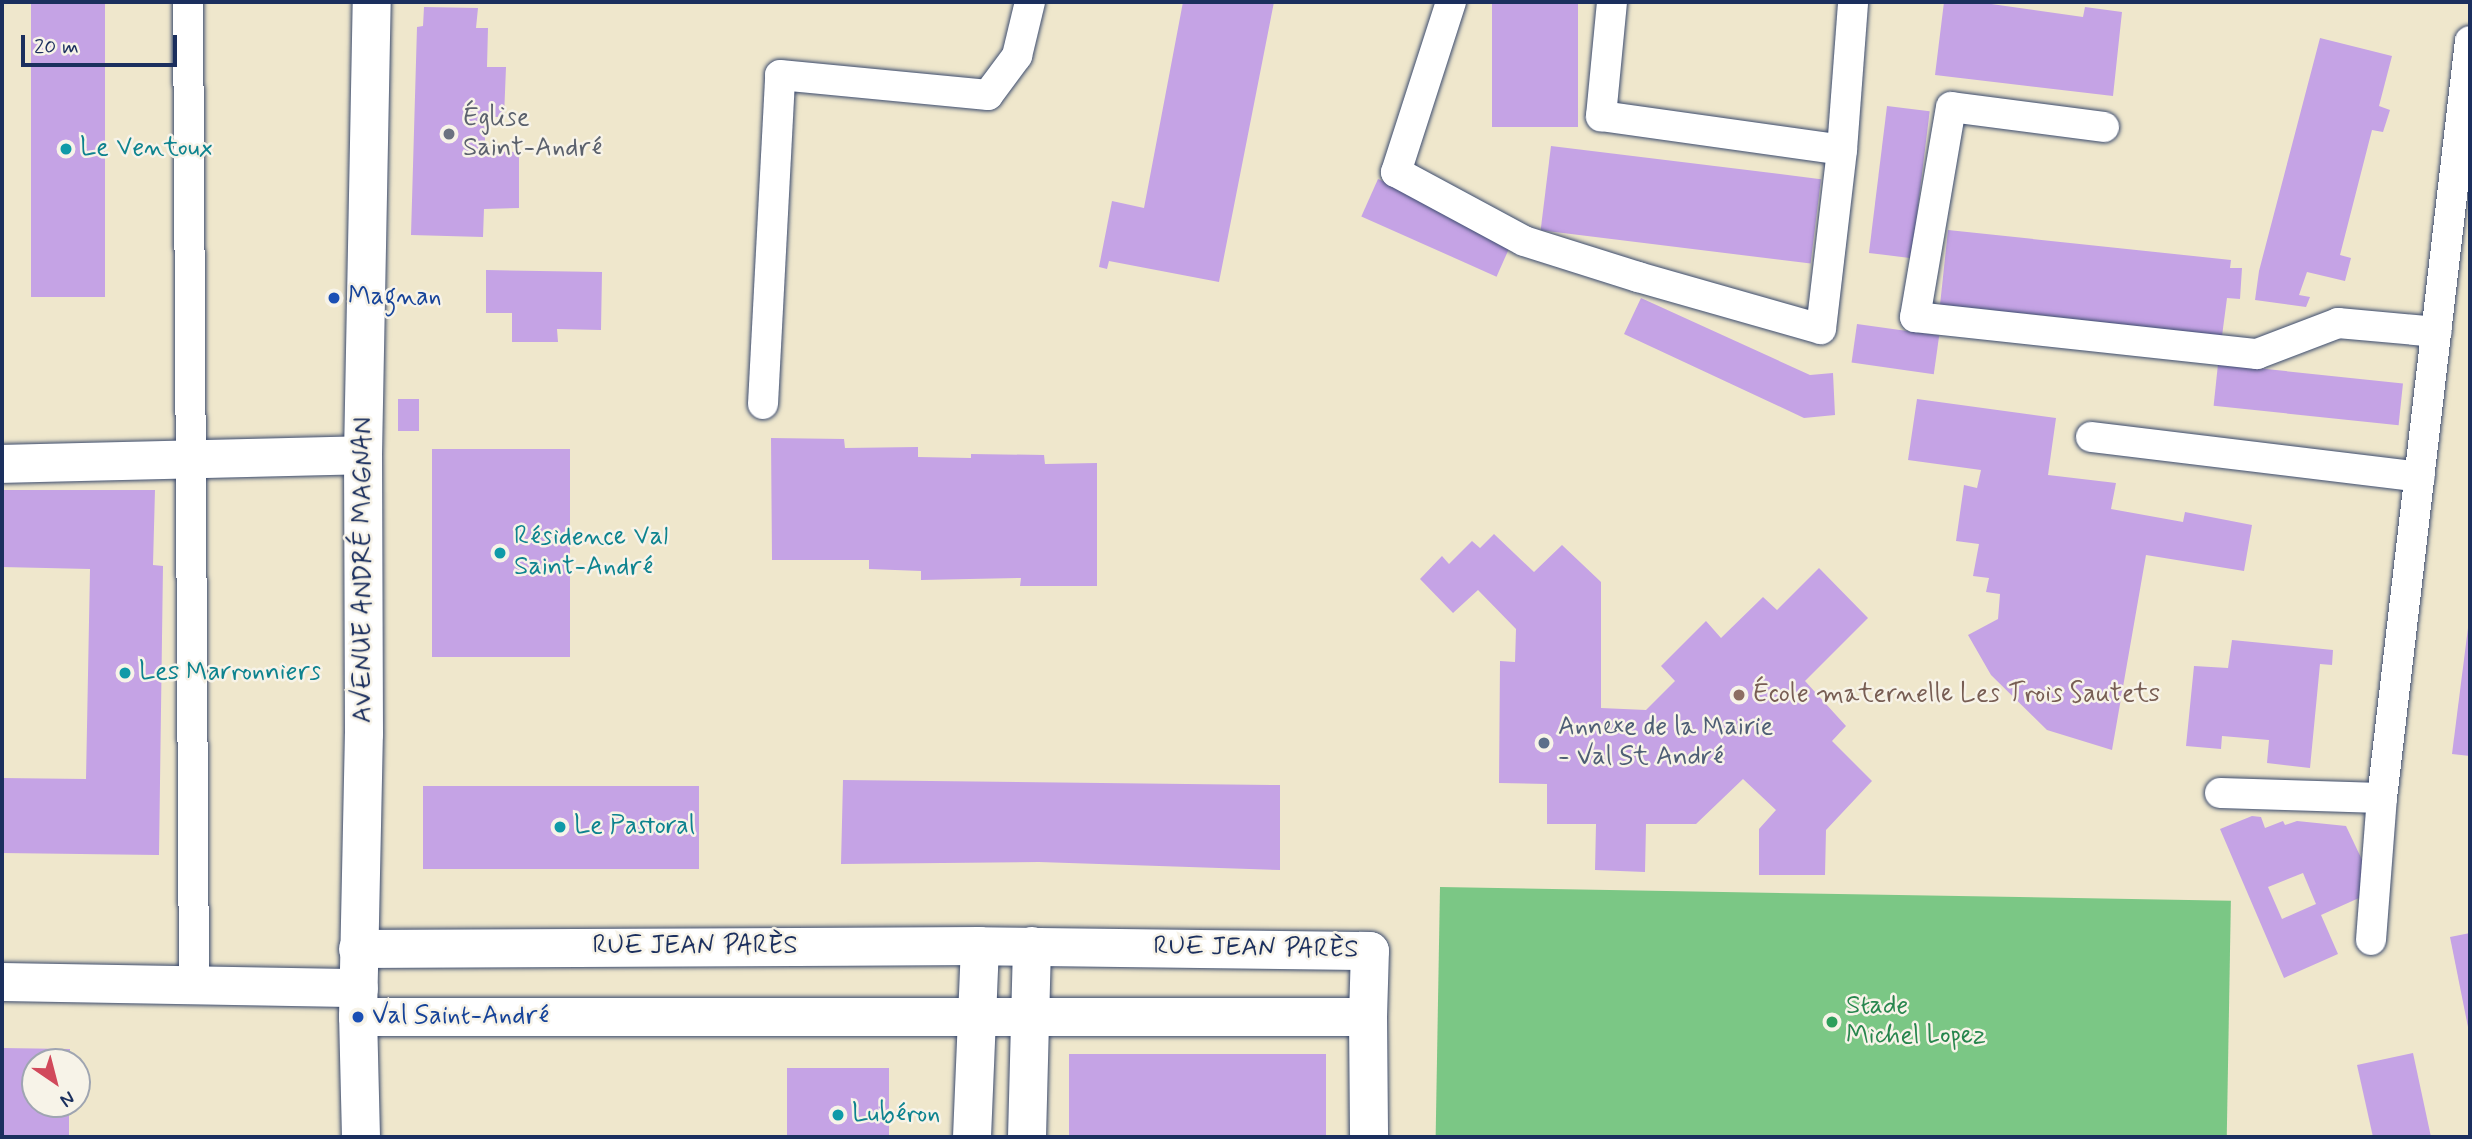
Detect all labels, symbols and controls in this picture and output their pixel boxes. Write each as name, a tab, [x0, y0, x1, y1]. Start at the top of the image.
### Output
scale bar	[24, 21, 180, 65]
text: 20 m	[34, 33, 79, 61]
place label: Église Saint-André	[463, 103, 602, 164]
marker: Église Saint-André	[441, 126, 457, 142]
place label: Le Ventoux	[80, 133, 209, 165]
marker: Le Ventoux	[58, 141, 74, 157]
place label: Magnan	[348, 282, 442, 314]
marker: Magnan	[326, 290, 342, 306]
street label: AVENUE ANDRÉ MAGNAN	[348, 417, 380, 723]
place label: Résidence Val Saint-André	[514, 522, 668, 584]
marker: Résidence Val Saint-André	[492, 545, 508, 561]
place label: Les Marronniers	[139, 657, 323, 689]
marker: Les Marronniers	[117, 665, 133, 681]
place label: École maternelle Les Trois Sautets	[1753, 679, 2126, 711]
marker: École maternelle Les Trois Sautets	[1731, 687, 1747, 703]
place label: Annexe de la Mairie - Val St André	[1558, 712, 1775, 774]
marker: Annexe de la Mairie - Val St André	[1536, 735, 1552, 751]
place label: Le Pastoral	[574, 811, 695, 843]
marker: Le Pastoral	[552, 819, 568, 835]
street label: RUE JEAN PARÈS	[593, 931, 797, 963]
street label: RUE JEAN PARÈS	[1154, 932, 1358, 966]
place label: Stade Michel Lopez	[1846, 991, 1990, 1052]
place label: Val Saint-André	[372, 1001, 553, 1033]
marker: Val Saint-André	[350, 1009, 366, 1025]
marker: Stade Michel Lopez	[1824, 1014, 1840, 1030]
north arrow	[21, 1048, 91, 1118]
text: N	[55, 1085, 80, 1113]
place label: Lubéron	[852, 1099, 940, 1131]
marker: Lubéron	[830, 1107, 846, 1123]

